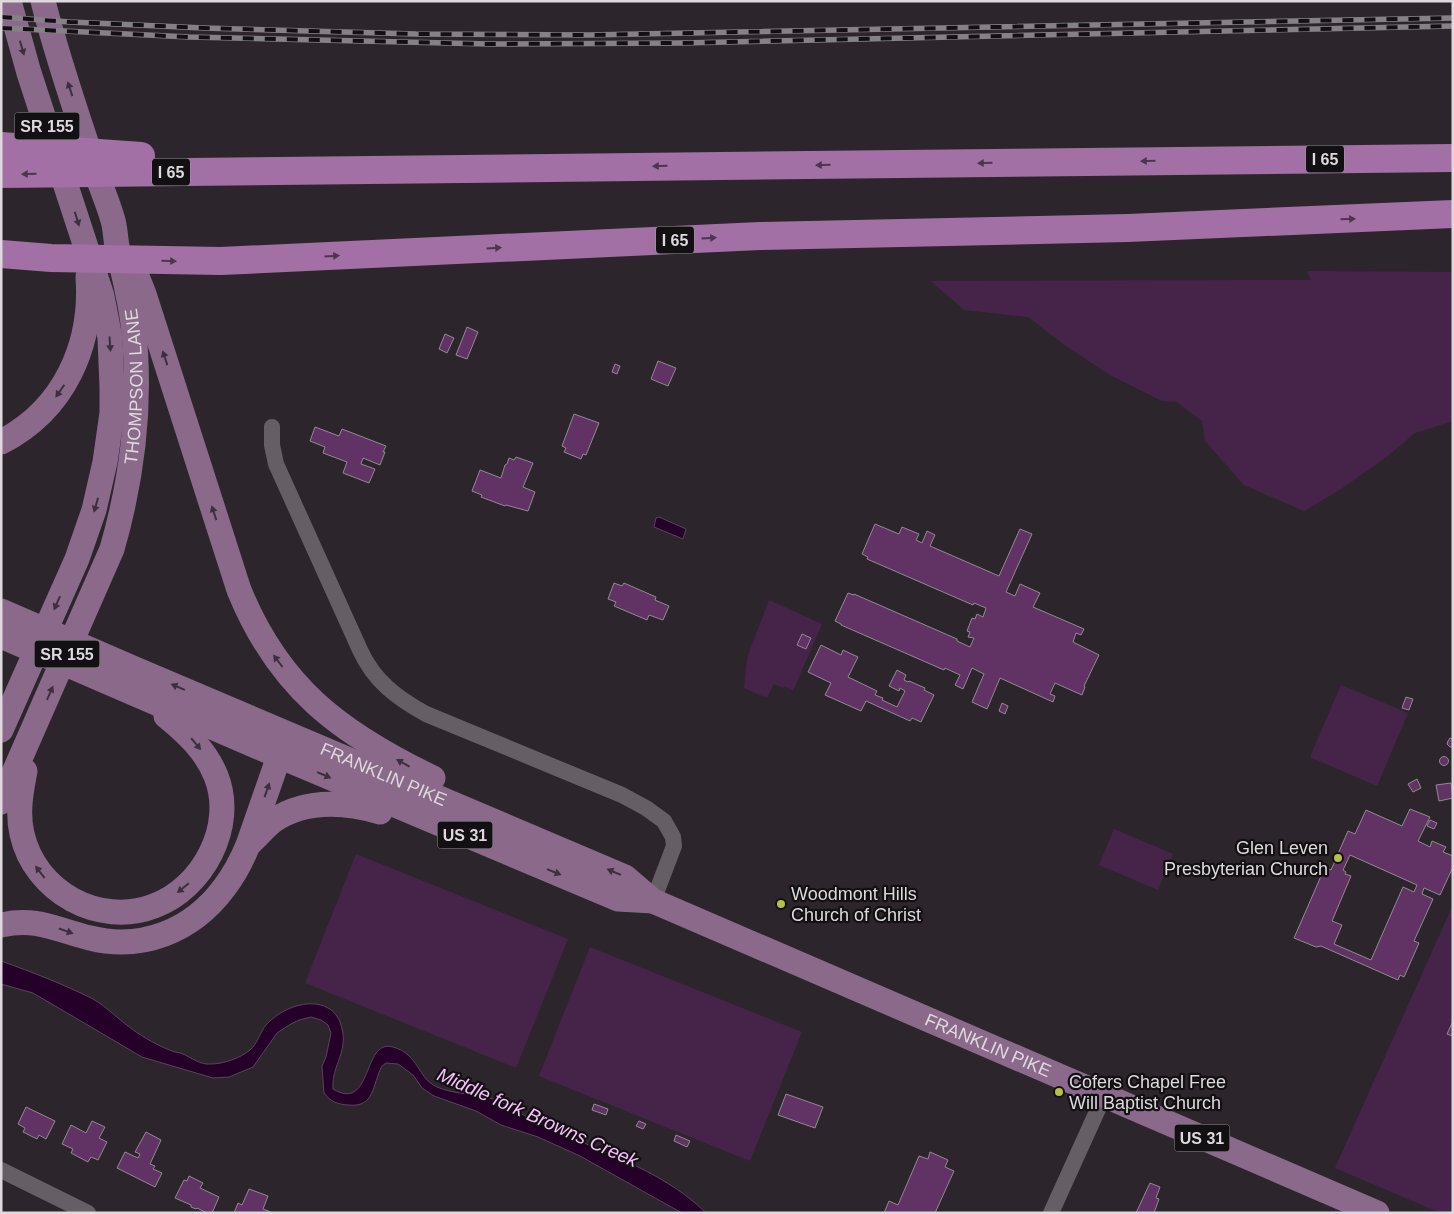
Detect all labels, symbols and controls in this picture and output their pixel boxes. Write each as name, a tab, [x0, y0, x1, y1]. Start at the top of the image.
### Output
one-way arrow	[18, 41, 26, 56]
one-way arrow	[65, 82, 73, 97]
road number: SR 155	[15, 112, 80, 140]
road number: I 65	[1306, 146, 1344, 172]
one-way arrow	[1139, 157, 1155, 165]
road number: I 65	[152, 158, 190, 186]
one-way arrow	[977, 159, 993, 167]
one-way arrow	[814, 161, 830, 169]
one-way arrow	[652, 162, 668, 170]
one-way arrow	[20, 170, 36, 178]
one-way arrow	[74, 212, 82, 227]
one-way arrow	[1340, 214, 1356, 222]
road number: I 65	[656, 226, 694, 254]
one-way arrow	[701, 234, 717, 242]
one-way arrow	[486, 244, 502, 252]
one-way arrow	[324, 252, 340, 260]
one-way arrow	[162, 257, 178, 265]
street label: THOMPSON LANE	[121, 307, 147, 466]
one-way arrow	[107, 336, 115, 352]
one-way arrow	[160, 351, 168, 366]
one-way arrow	[55, 384, 65, 397]
one-way arrow	[91, 498, 99, 513]
one-way arrow	[210, 505, 218, 520]
one-way arrow	[53, 596, 61, 610]
road number: SR 155	[34, 641, 100, 668]
one-way arrow	[273, 654, 283, 668]
one-way arrow	[171, 683, 185, 691]
one-way arrow	[46, 686, 54, 700]
one-way arrow	[191, 737, 202, 750]
street label: FRANKLIN PIKE	[317, 739, 450, 810]
one-way arrow	[395, 759, 410, 767]
one-way arrow	[317, 772, 331, 780]
one-way arrow	[264, 783, 271, 798]
road number: US 31	[438, 822, 492, 848]
place label: Glen Leven Presbyterian Church	[1164, 838, 1328, 879]
marker: Glen Leven Presbyterian Church	[1332, 852, 1344, 864]
one-way arrow	[34, 866, 45, 879]
one-way arrow	[607, 868, 622, 876]
one-way arrow	[547, 869, 562, 877]
one-way arrow	[177, 883, 190, 894]
place label: Woodmont Hills Church of Christ	[791, 884, 921, 925]
marker: Woodmont Hills Church of Christ	[775, 898, 787, 910]
one-way arrow	[59, 927, 74, 935]
street label: FRANKLIN PIKE	[922, 1009, 1054, 1081]
water label: Middle fork Browns Creek	[434, 1064, 643, 1172]
place label: Cofers Chapel Free Will Baptist Church	[1069, 1072, 1226, 1113]
marker: Cofers Chapel Free Will Baptist Church	[1053, 1086, 1065, 1098]
road number: US 31	[1174, 1124, 1230, 1152]

